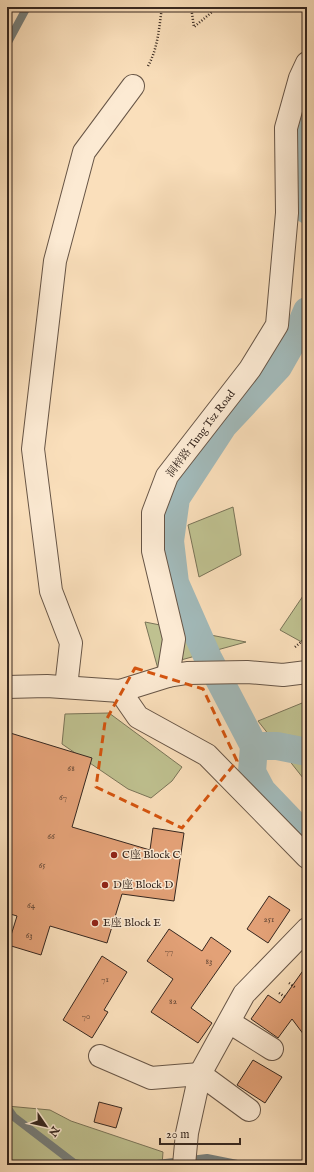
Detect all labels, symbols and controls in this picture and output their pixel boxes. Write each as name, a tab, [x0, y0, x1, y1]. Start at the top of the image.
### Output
street label: 洞梓路 Tung Tsz Road	[164, 387, 239, 480]
house number: 68	[67, 763, 75, 774]
house number: 67	[59, 792, 67, 803]
house number: 66	[47, 831, 55, 842]
place label: C座 Block C	[122, 848, 180, 862]
marker: C座 Block C	[109, 850, 119, 860]
house number: 65	[38, 860, 46, 871]
place label: D座 Block D	[113, 878, 173, 892]
marker: D座 Block D	[100, 880, 110, 890]
house number: 64	[27, 900, 36, 911]
house number: 251	[264, 914, 274, 925]
place label: E座 Block E	[103, 916, 161, 930]
marker: E座 Block E	[90, 918, 100, 928]
house number: 63	[25, 930, 33, 941]
house number: 77	[165, 946, 173, 957]
house number: 83	[206, 956, 212, 967]
house number: 71	[101, 974, 109, 985]
house number: 82	[169, 996, 177, 1007]
house number: 70	[82, 1011, 90, 1022]
north arrow	[26, 1106, 66, 1146]
scale bar	[160, 1120, 240, 1146]
text: N	[45, 1122, 62, 1139]
text: 20 m	[166, 1127, 189, 1142]

